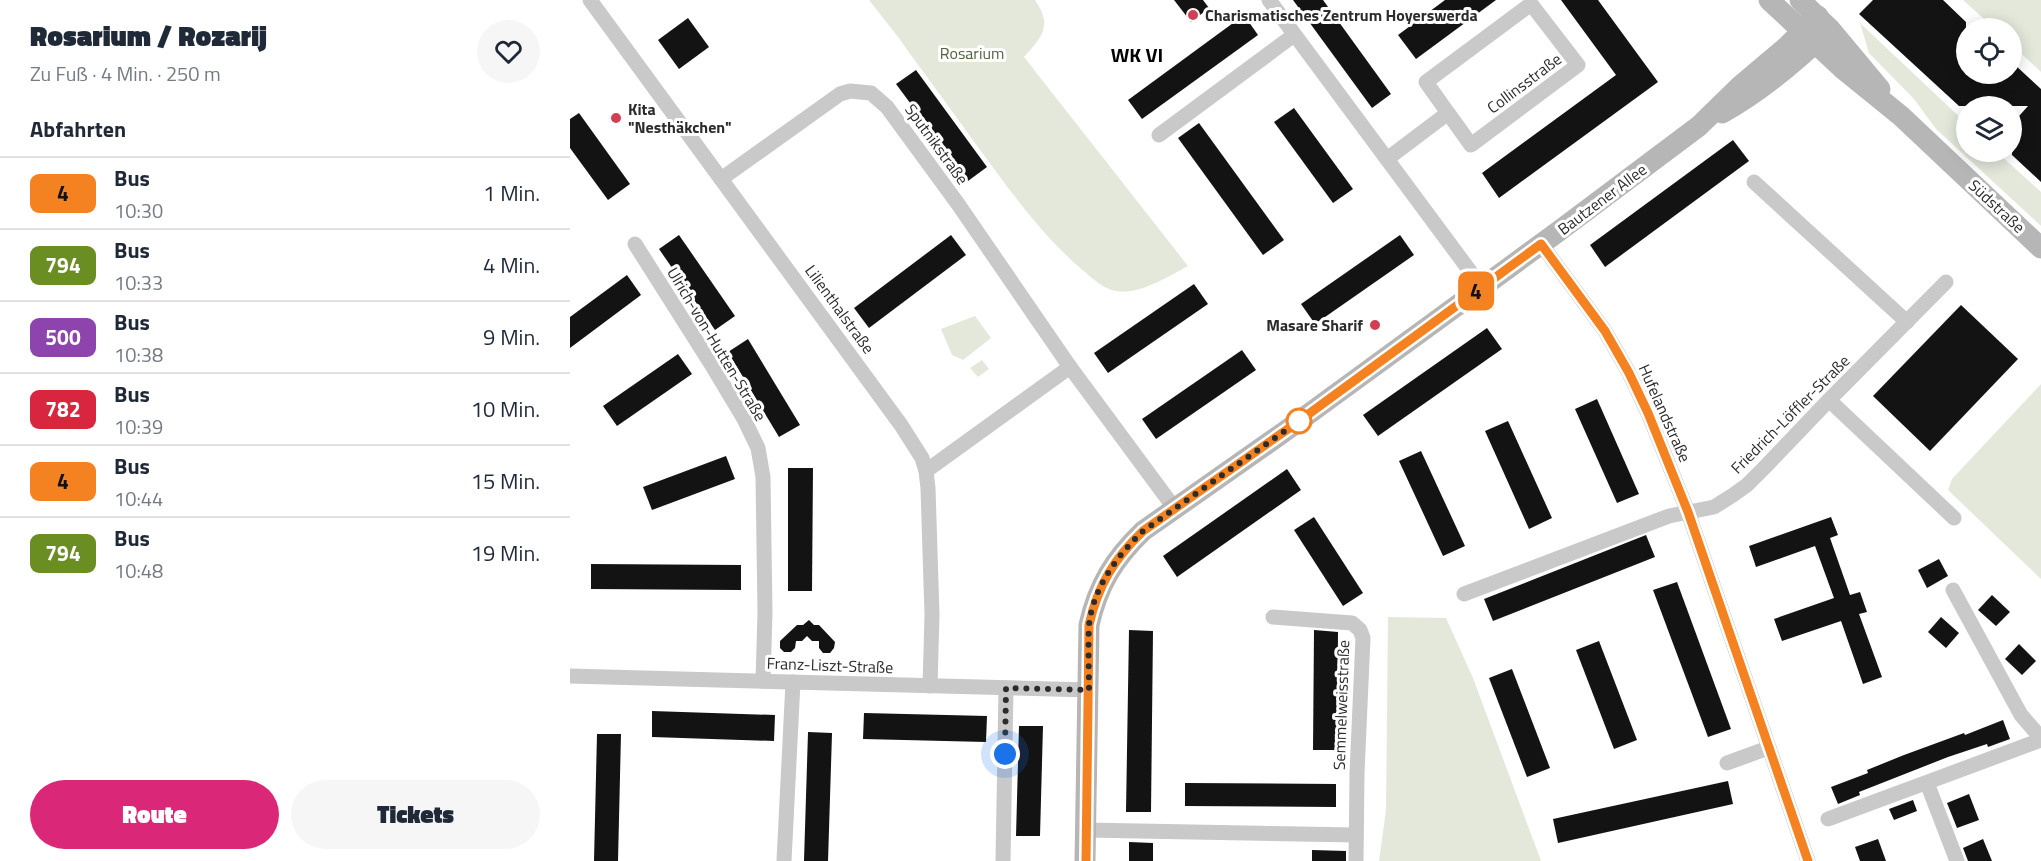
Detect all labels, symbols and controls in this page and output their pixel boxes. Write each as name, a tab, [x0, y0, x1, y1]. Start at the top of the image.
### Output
place label: Charismatisches Zentrum Hoyerswerda	[1205, 3, 1478, 27]
marker: Charismatisches Zentrum Hoyerswerda	[1186, 8, 1200, 22]
text: Rosarium / Rozarij	[30, 14, 267, 57]
map controls	[1956, 18, 2022, 162]
button: locate	[1956, 18, 2022, 84]
button: heart	[477, 20, 540, 83]
district label: WK VI	[1111, 39, 1163, 70]
park label: Rosarium	[940, 41, 1004, 65]
street label: Collinsstraße	[1482, 47, 1566, 119]
text: Zu Fuß · 4 Min. · 250 m	[30, 58, 221, 89]
button: layers	[1956, 96, 2022, 162]
place label: Kita "Nesthäkchen"	[628, 97, 732, 139]
street label: Sputnikstraße	[899, 99, 975, 189]
marker: Kita "Nesthäkchen"	[609, 111, 623, 125]
text: Abfahrten	[30, 112, 126, 146]
street label: Bautzener Allee	[1552, 157, 1652, 241]
text: Bus	[114, 161, 150, 195]
street label: Südstraße	[1963, 174, 2031, 238]
text: 1 Min.	[483, 176, 540, 210]
text: 4	[57, 177, 69, 209]
text: 10:30	[114, 195, 163, 226]
text: Bus	[114, 233, 150, 267]
text: 4 Min.	[483, 248, 540, 282]
text: 794	[45, 249, 81, 281]
street label: Lilienthalstraße	[799, 260, 881, 358]
street label: Ulrich-von-Hutten-Straße	[661, 262, 773, 426]
text: 10:33	[114, 267, 163, 298]
line badge: 4	[1456, 272, 1496, 310]
text: 4	[1470, 275, 1482, 307]
text: Bus	[114, 305, 150, 339]
place label: Masare Sharif	[1266, 313, 1363, 337]
marker: Masare Sharif	[1368, 318, 1382, 332]
text: 9 Min.	[483, 320, 540, 354]
text: 500	[45, 321, 81, 353]
text: 10:38	[114, 339, 163, 370]
street label: Friedrich-Löffler-Straße	[1725, 349, 1855, 479]
street label: Hufelandstraße	[1633, 360, 1697, 466]
text: Bus	[114, 377, 150, 411]
text: 10 Min.	[471, 392, 540, 426]
text: 782	[45, 393, 81, 425]
unlabelled marker	[1286, 408, 1312, 434]
text: 10:39	[114, 411, 163, 442]
text: Bus	[114, 449, 150, 483]
text: 15 Min.	[471, 464, 540, 498]
text: 4	[57, 465, 69, 497]
text: 10:44	[114, 483, 163, 514]
text: Bus	[114, 521, 150, 555]
text: 19 Min.	[471, 536, 540, 570]
text: 794	[45, 537, 81, 569]
text: 10:48	[114, 555, 163, 586]
street label: Semmelweisstraße	[1327, 639, 1355, 771]
street label: Franz-Liszt-Straße	[766, 651, 894, 679]
your location	[990, 739, 1020, 769]
button: Route	[30, 780, 279, 849]
button: Tickets	[291, 780, 540, 849]

